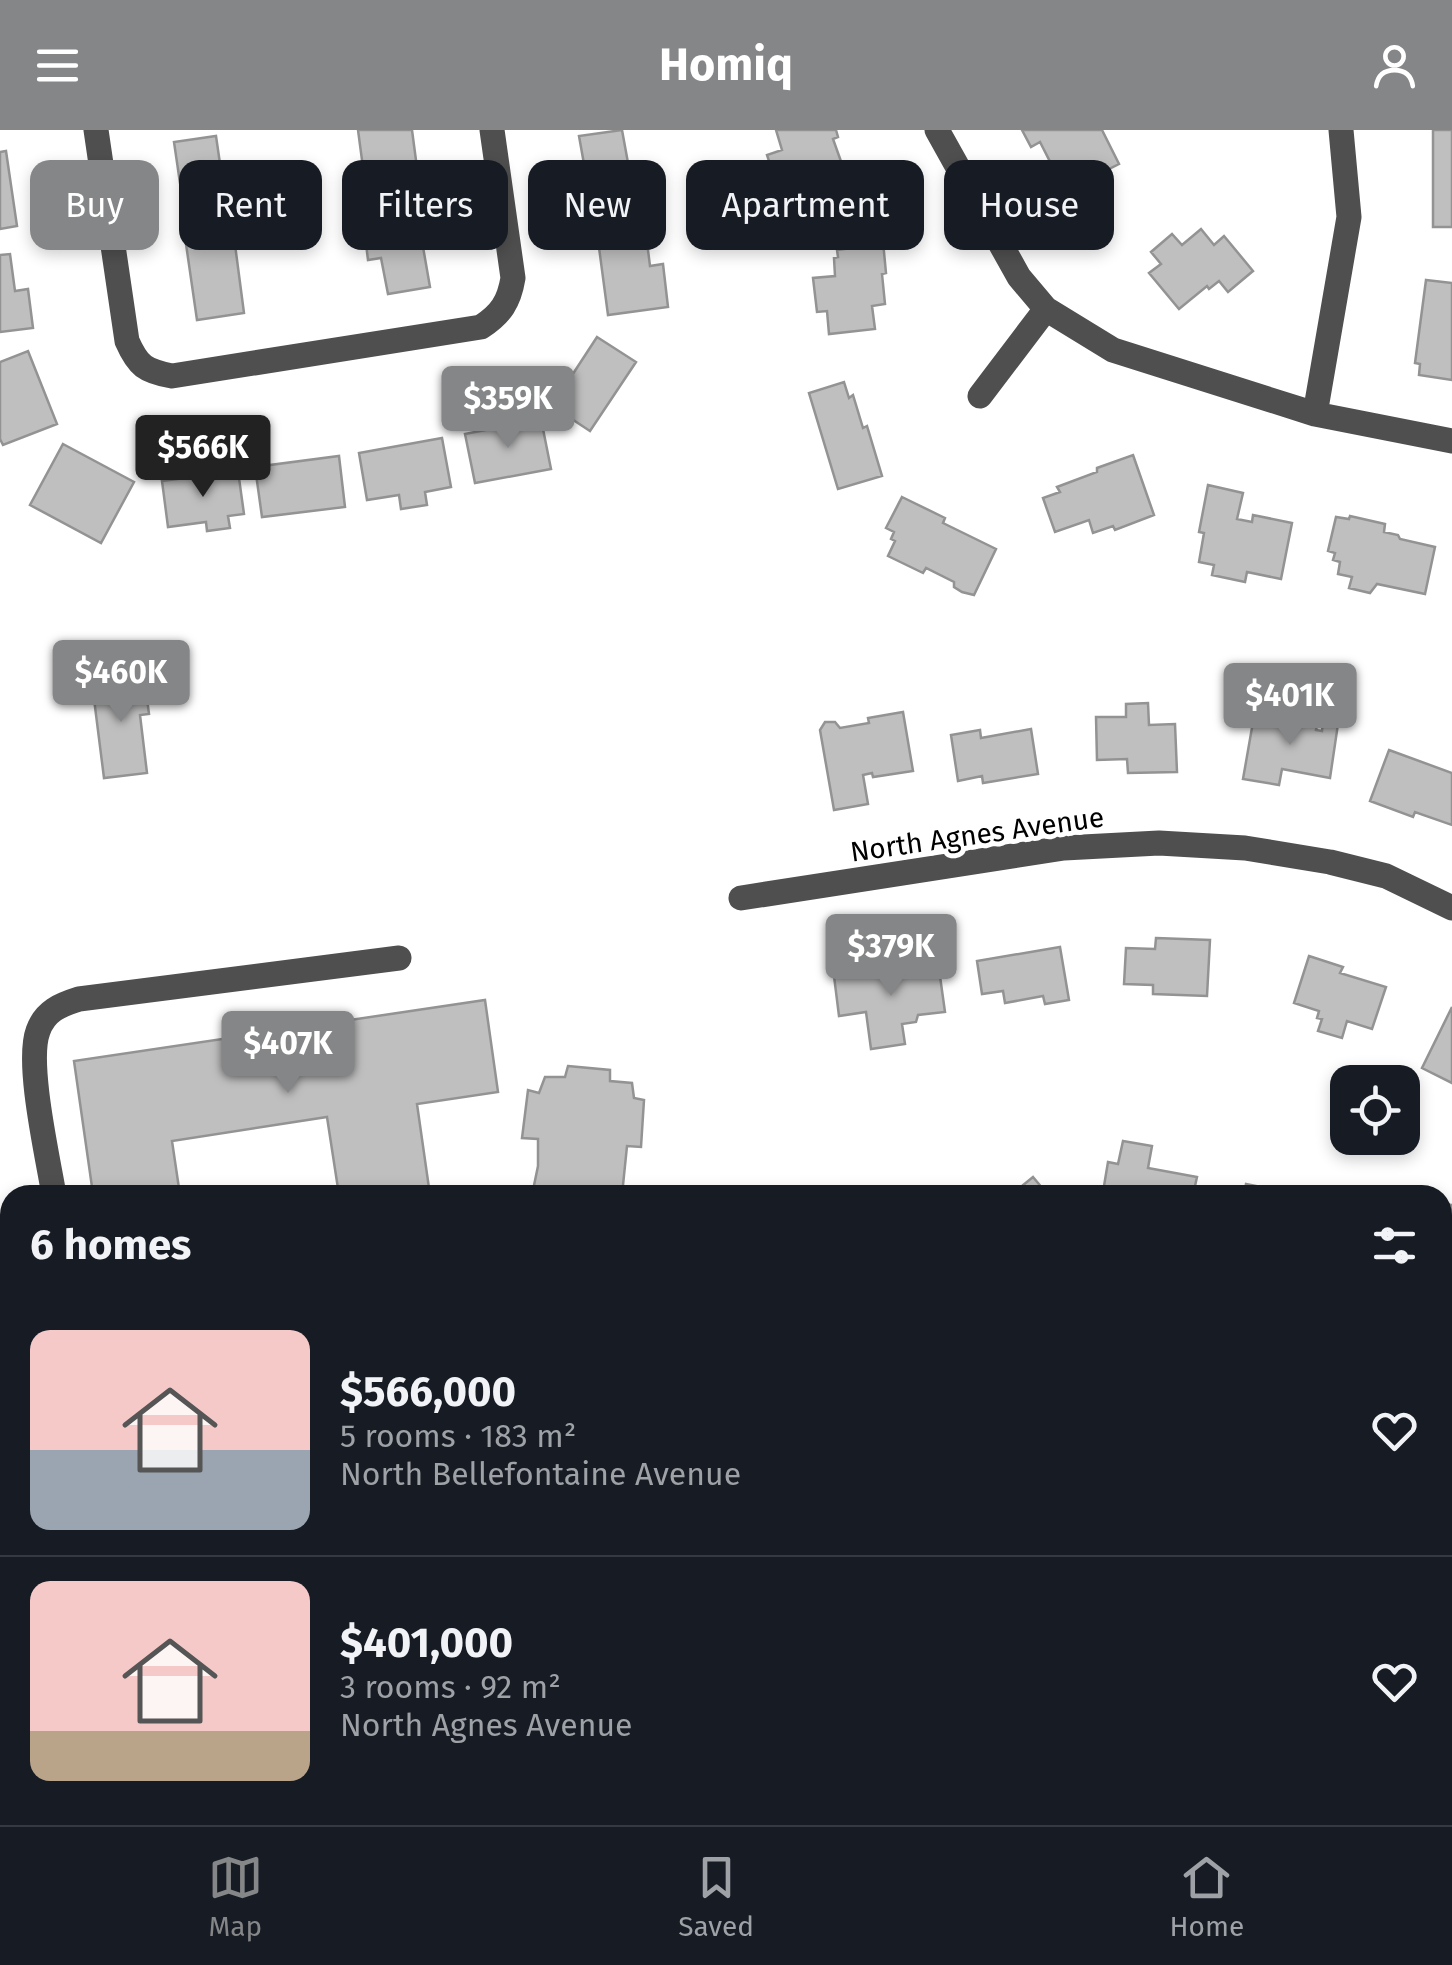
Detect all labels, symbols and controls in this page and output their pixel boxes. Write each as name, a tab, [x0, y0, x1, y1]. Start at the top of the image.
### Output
icon: menu	[30, 38, 85, 93]
text: Homiq	[659, 38, 793, 92]
icon: person	[1367, 38, 1422, 93]
chip: Buy	[30, 160, 159, 250]
chip: Rent	[179, 160, 322, 250]
chip: Filters	[342, 160, 508, 250]
chip: New	[528, 160, 666, 250]
chip: Apartment	[686, 160, 924, 250]
chip: House	[944, 160, 1114, 250]
pin: $359K	[438, 366, 578, 451]
text: $359K	[463, 379, 553, 417]
pin: $566K	[133, 415, 273, 500]
text: $566K	[157, 428, 249, 466]
pin: $460K	[51, 640, 191, 725]
text: $460K	[75, 653, 167, 691]
pin: $401K	[1220, 663, 1360, 748]
text: $401K	[1246, 676, 1334, 714]
street label: North Agnes Avenue	[848, 800, 1106, 869]
pin: $379K	[821, 914, 961, 999]
text: $379K	[848, 927, 934, 965]
pin: $407K	[218, 1011, 358, 1096]
text: $407K	[244, 1024, 332, 1062]
map controls	[1330, 1065, 1420, 1155]
button: locate	[1330, 1065, 1420, 1155]
icon: filters	[1367, 1218, 1422, 1273]
text: 6 homes	[30, 1220, 191, 1270]
text: $566,000	[340, 1367, 516, 1417]
icon: home	[110, 1370, 230, 1490]
icon: heart	[1367, 1403, 1422, 1458]
text: 5 rooms · 183 m²	[340, 1417, 576, 1455]
text: North Bellefontaine Avenue	[340, 1455, 741, 1493]
text: $401,000	[340, 1618, 513, 1668]
icon: home	[110, 1621, 230, 1741]
icon: heart	[1367, 1654, 1422, 1709]
text: 3 rooms · 92 m²	[340, 1668, 561, 1706]
text: North Agnes Avenue	[340, 1706, 632, 1744]
tab: Map	[208, 1850, 263, 1943]
tab: Saved	[678, 1850, 754, 1943]
tab: Home	[1170, 1850, 1244, 1943]

